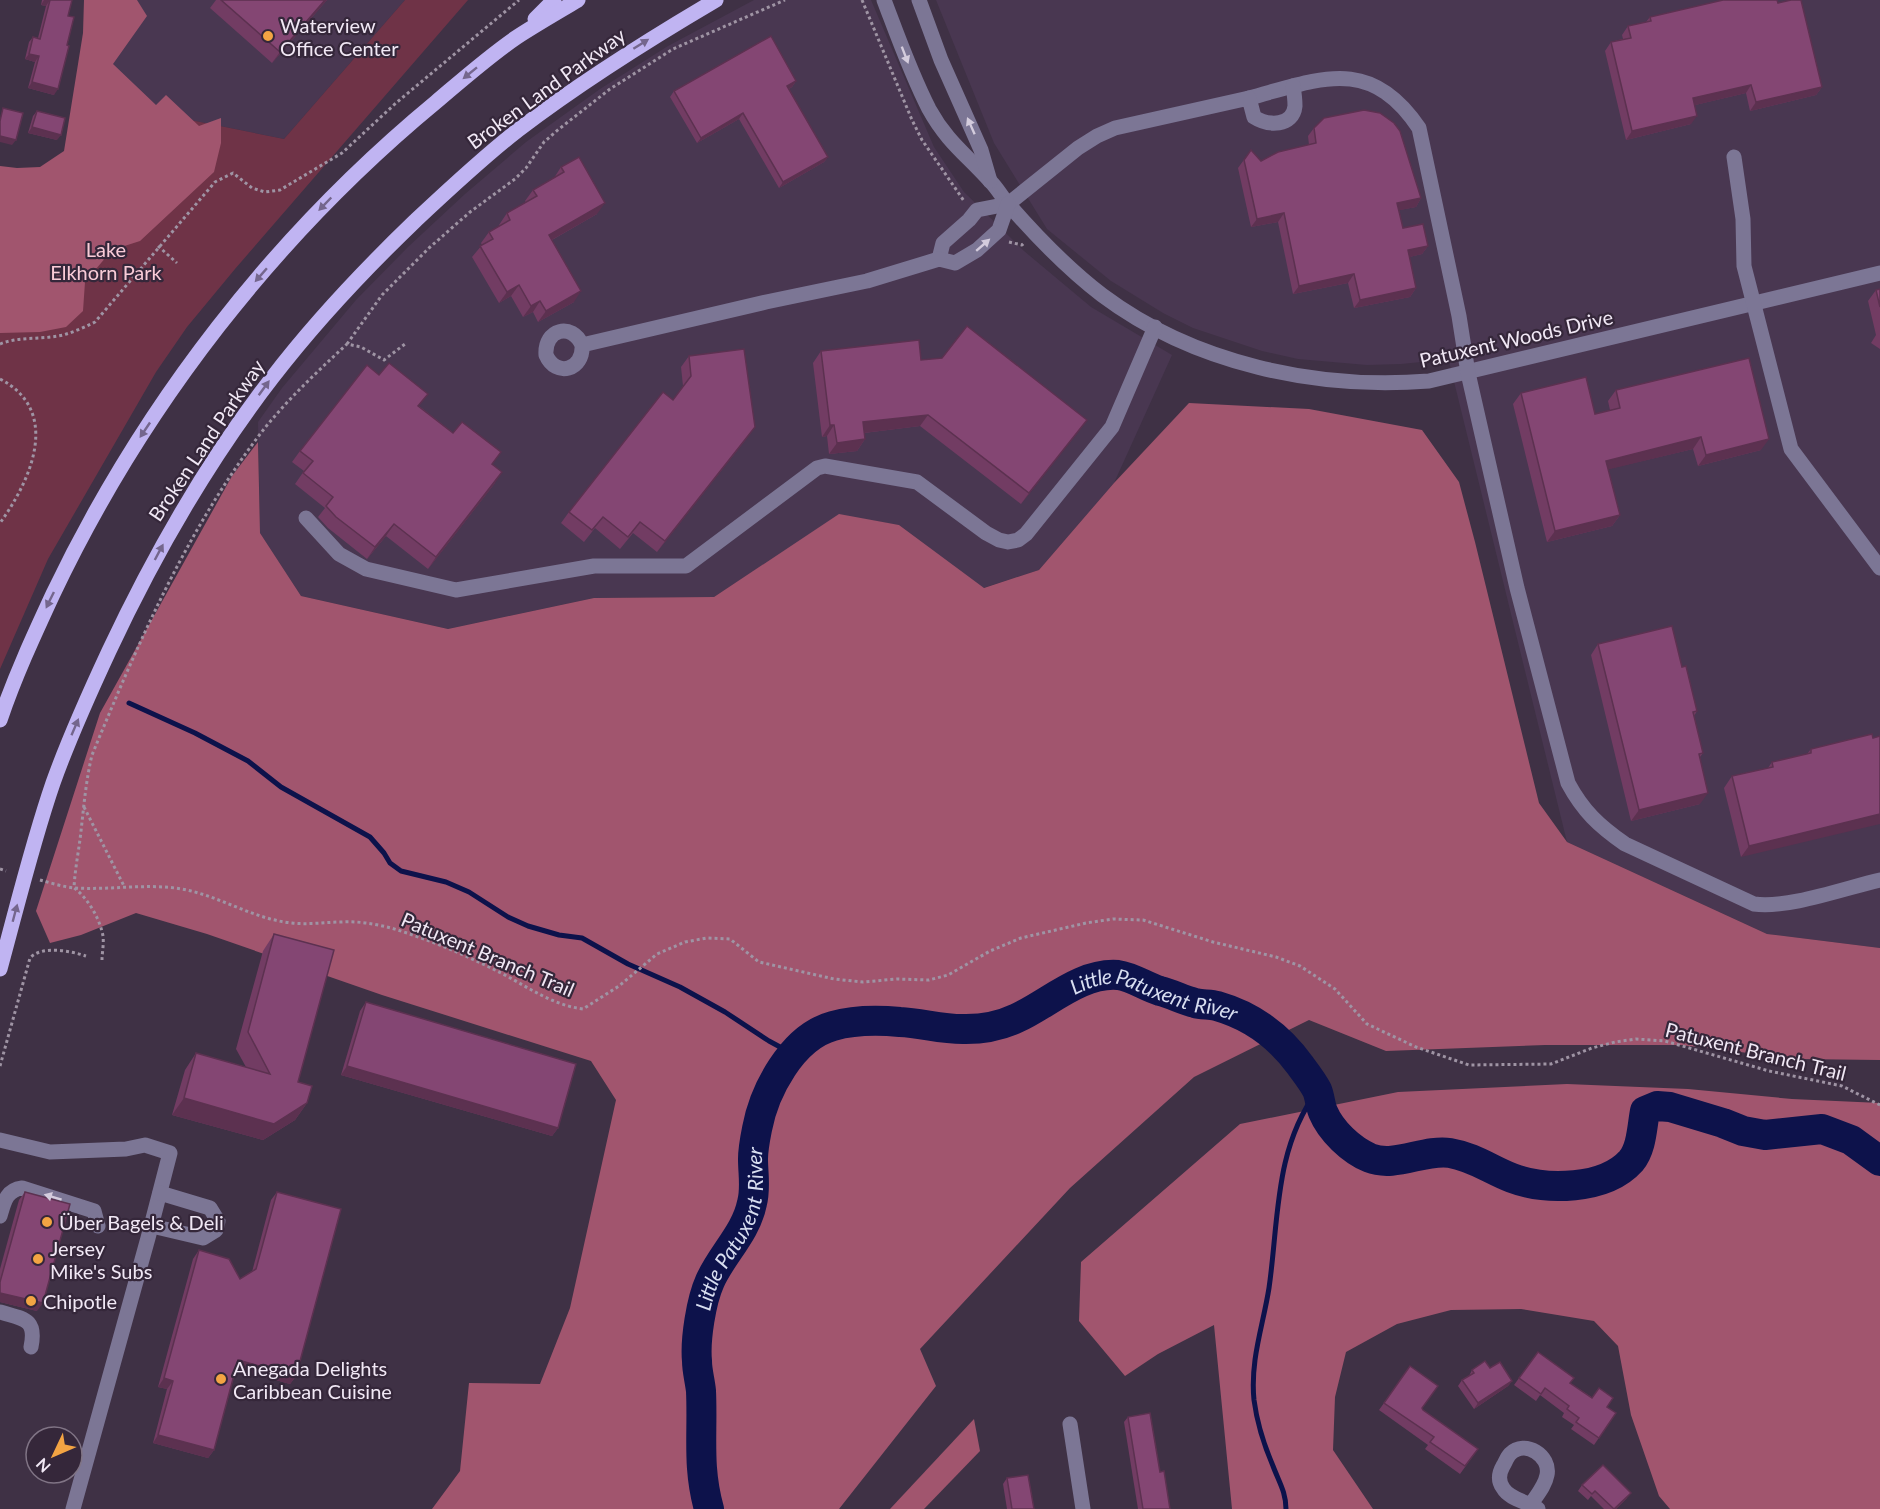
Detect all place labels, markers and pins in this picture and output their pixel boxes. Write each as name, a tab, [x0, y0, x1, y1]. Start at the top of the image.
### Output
place label: Waterview Office Center	[280, 13, 399, 60]
marker: Waterview Office Center	[261, 29, 275, 43]
place label: Über Bagels & Deli	[59, 1210, 224, 1234]
marker: Über Bagels & Deli	[40, 1215, 54, 1229]
place label: Jersey Mike's Subs	[50, 1236, 152, 1283]
marker: Jersey Mike's Subs	[31, 1252, 45, 1266]
place label: Chipotle	[43, 1289, 117, 1313]
marker: Chipotle	[24, 1294, 38, 1308]
place label: Anegada Delights Caribbean Cuisine	[233, 1356, 392, 1403]
marker: Anegada Delights Caribbean Cuisine	[214, 1372, 228, 1386]

